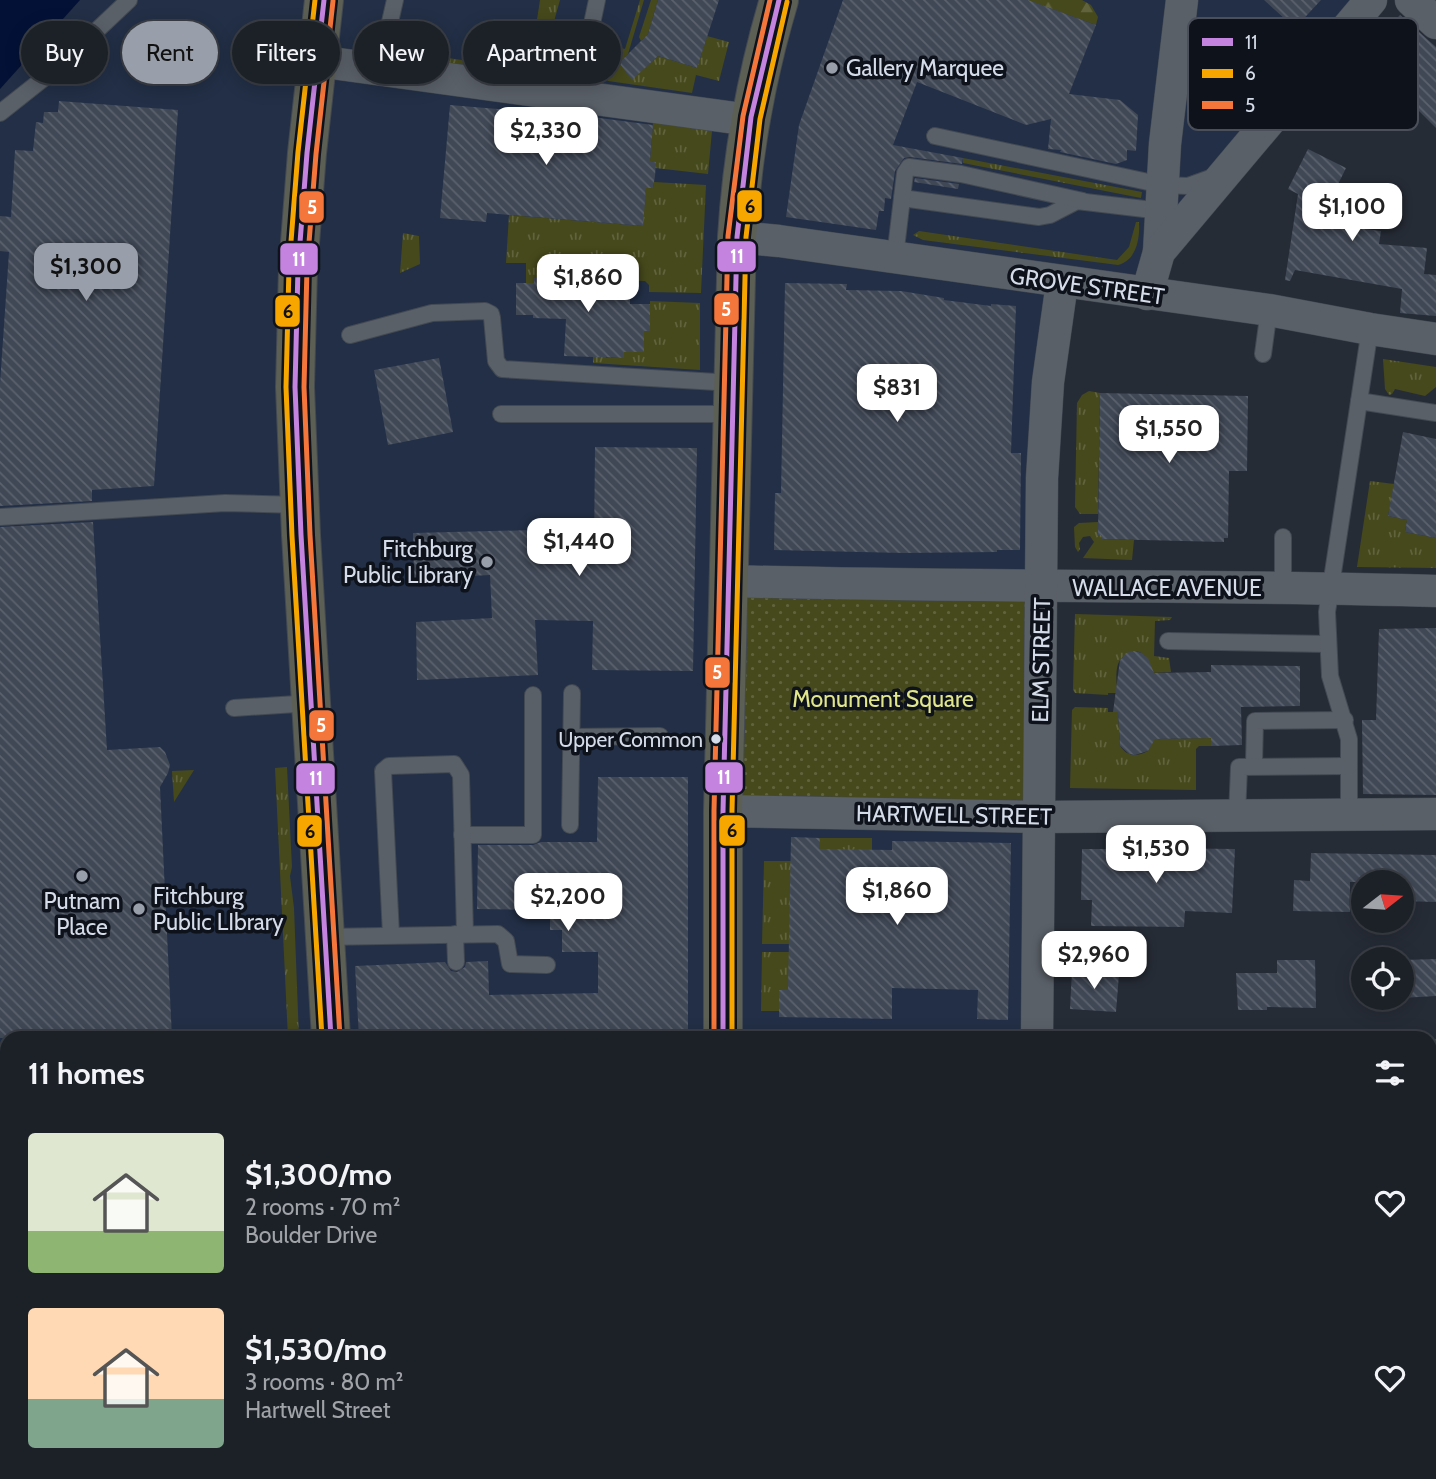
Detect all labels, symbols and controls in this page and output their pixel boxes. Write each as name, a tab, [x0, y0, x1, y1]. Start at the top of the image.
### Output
legend	[1188, 18, 1418, 130]
chip: Buy	[21, 21, 108, 84]
chip: Rent	[122, 21, 218, 84]
chip: Filters	[232, 21, 340, 84]
chip: New	[354, 21, 449, 84]
chip: Apartment	[463, 21, 621, 84]
text: 11	[1245, 31, 1257, 54]
place label: Gallery Marquee	[846, 54, 1004, 82]
marker: Gallery Marquee	[824, 60, 840, 76]
text: 6	[1245, 62, 1256, 85]
text: 5	[1245, 94, 1255, 117]
pin: $2,330	[489, 108, 603, 167]
text: $2,330	[510, 116, 582, 144]
pin: $1,100	[1295, 184, 1409, 243]
line badge: 6	[736, 189, 763, 223]
line badge: 5	[298, 190, 325, 224]
text: $1,100	[1318, 192, 1386, 220]
text: 6	[745, 195, 755, 218]
text: 5	[307, 196, 317, 219]
line badge: 11	[716, 240, 757, 273]
line badge: 11	[279, 242, 319, 276]
pin: $1,300	[29, 244, 143, 303]
text: 11	[730, 245, 744, 268]
text: 11	[292, 248, 306, 271]
text: $1,300	[50, 252, 122, 280]
pin: $1,860	[531, 254, 645, 314]
street label: GROVE STREET	[1008, 261, 1166, 311]
text: $1,860	[553, 263, 623, 291]
line badge: 5	[713, 292, 740, 326]
line badge: 6	[274, 294, 301, 328]
text: 5	[721, 298, 731, 321]
text: 6	[283, 300, 293, 323]
pin: $831	[856, 364, 938, 424]
text: $831	[873, 373, 921, 401]
pin: $1,550	[1112, 406, 1226, 465]
text: $1,550	[1135, 414, 1203, 442]
pin: $1,440	[522, 518, 636, 578]
text: $1,440	[543, 527, 615, 555]
place label: Fitchburg Public Library	[343, 535, 474, 589]
marker: Fitchburg Public Library	[479, 554, 495, 570]
street label: WALLACE AVENUE	[1072, 574, 1262, 602]
street label: ELM STREET	[1026, 597, 1056, 723]
line badge: 5	[704, 656, 731, 689]
text: 5	[712, 661, 722, 684]
park label: Monument Square	[792, 685, 974, 713]
line badge: 5	[308, 709, 335, 742]
text: 5	[316, 714, 326, 737]
place label: Upper Common	[558, 727, 703, 752]
marker: Upper Common	[709, 732, 723, 746]
line badge: 11	[704, 761, 744, 794]
line badge: 11	[295, 762, 336, 795]
text: 11	[717, 766, 731, 789]
text: 11	[309, 767, 323, 790]
street label: HARTWELL STREET	[856, 799, 1052, 831]
line badge: 6	[296, 814, 323, 848]
line badge: 6	[718, 814, 746, 847]
text: 6	[727, 819, 737, 842]
text: 6	[305, 820, 315, 843]
pin: $1,530	[1099, 826, 1213, 885]
text: $1,530	[1122, 834, 1190, 862]
pin: $1,860	[840, 867, 954, 927]
marker: Putnam Place	[74, 868, 90, 884]
north arrow	[1351, 870, 1414, 933]
map controls	[1351, 870, 1414, 1010]
pin: $2,200	[511, 874, 625, 933]
text: $1,860	[862, 876, 932, 904]
place label: Fitchburg Public LIbrary	[153, 882, 284, 936]
text: $2,200	[530, 882, 606, 910]
place label: Putnam Place	[44, 887, 120, 941]
marker: Fitchburg Public LIbrary	[131, 901, 147, 917]
pin: $2,960	[1037, 932, 1151, 991]
text: $2,960	[1058, 940, 1130, 968]
button: locate	[1351, 947, 1414, 1010]
icon: filters	[1371, 1054, 1409, 1092]
text: 11 homes	[28, 1055, 145, 1092]
text: $1,300/mo	[245, 1156, 392, 1193]
icon: home	[84, 1161, 168, 1245]
icon: heart	[1371, 1184, 1409, 1222]
text: 2 rooms · 70 m²	[245, 1193, 400, 1221]
text: Boulder Drive	[245, 1221, 377, 1249]
text: $1,530/mo	[245, 1331, 387, 1368]
icon: home	[84, 1336, 168, 1420]
icon: heart	[1371, 1359, 1409, 1397]
text: 3 rooms · 80 m²	[245, 1368, 403, 1396]
text: Hartwell Street	[245, 1396, 391, 1424]

